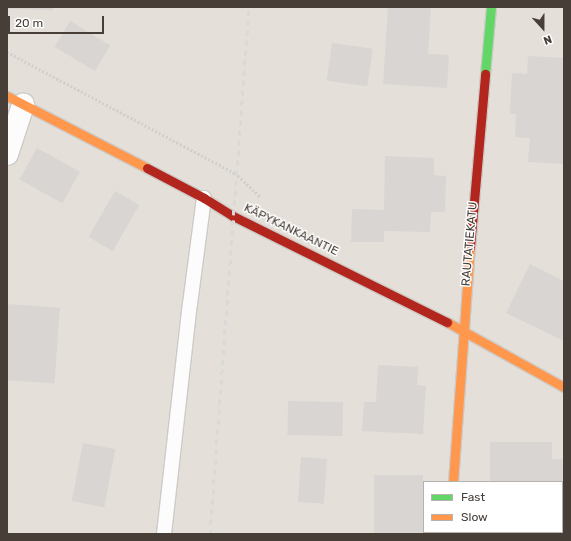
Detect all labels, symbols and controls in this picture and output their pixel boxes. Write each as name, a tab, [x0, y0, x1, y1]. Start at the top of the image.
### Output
scale bar	[10, 8, 106, 34]
north arrow	[523, 8, 563, 48]
text: 20 m	[15, 16, 43, 30]
text: N	[541, 32, 554, 47]
street label: KÄPYKANKAANTIE	[241, 201, 341, 259]
street label: RAUTATIEKATU	[459, 201, 481, 287]
legend	[423, 481, 563, 533]
text: Fast	[461, 490, 485, 504]
text: Slow	[461, 510, 488, 524]

